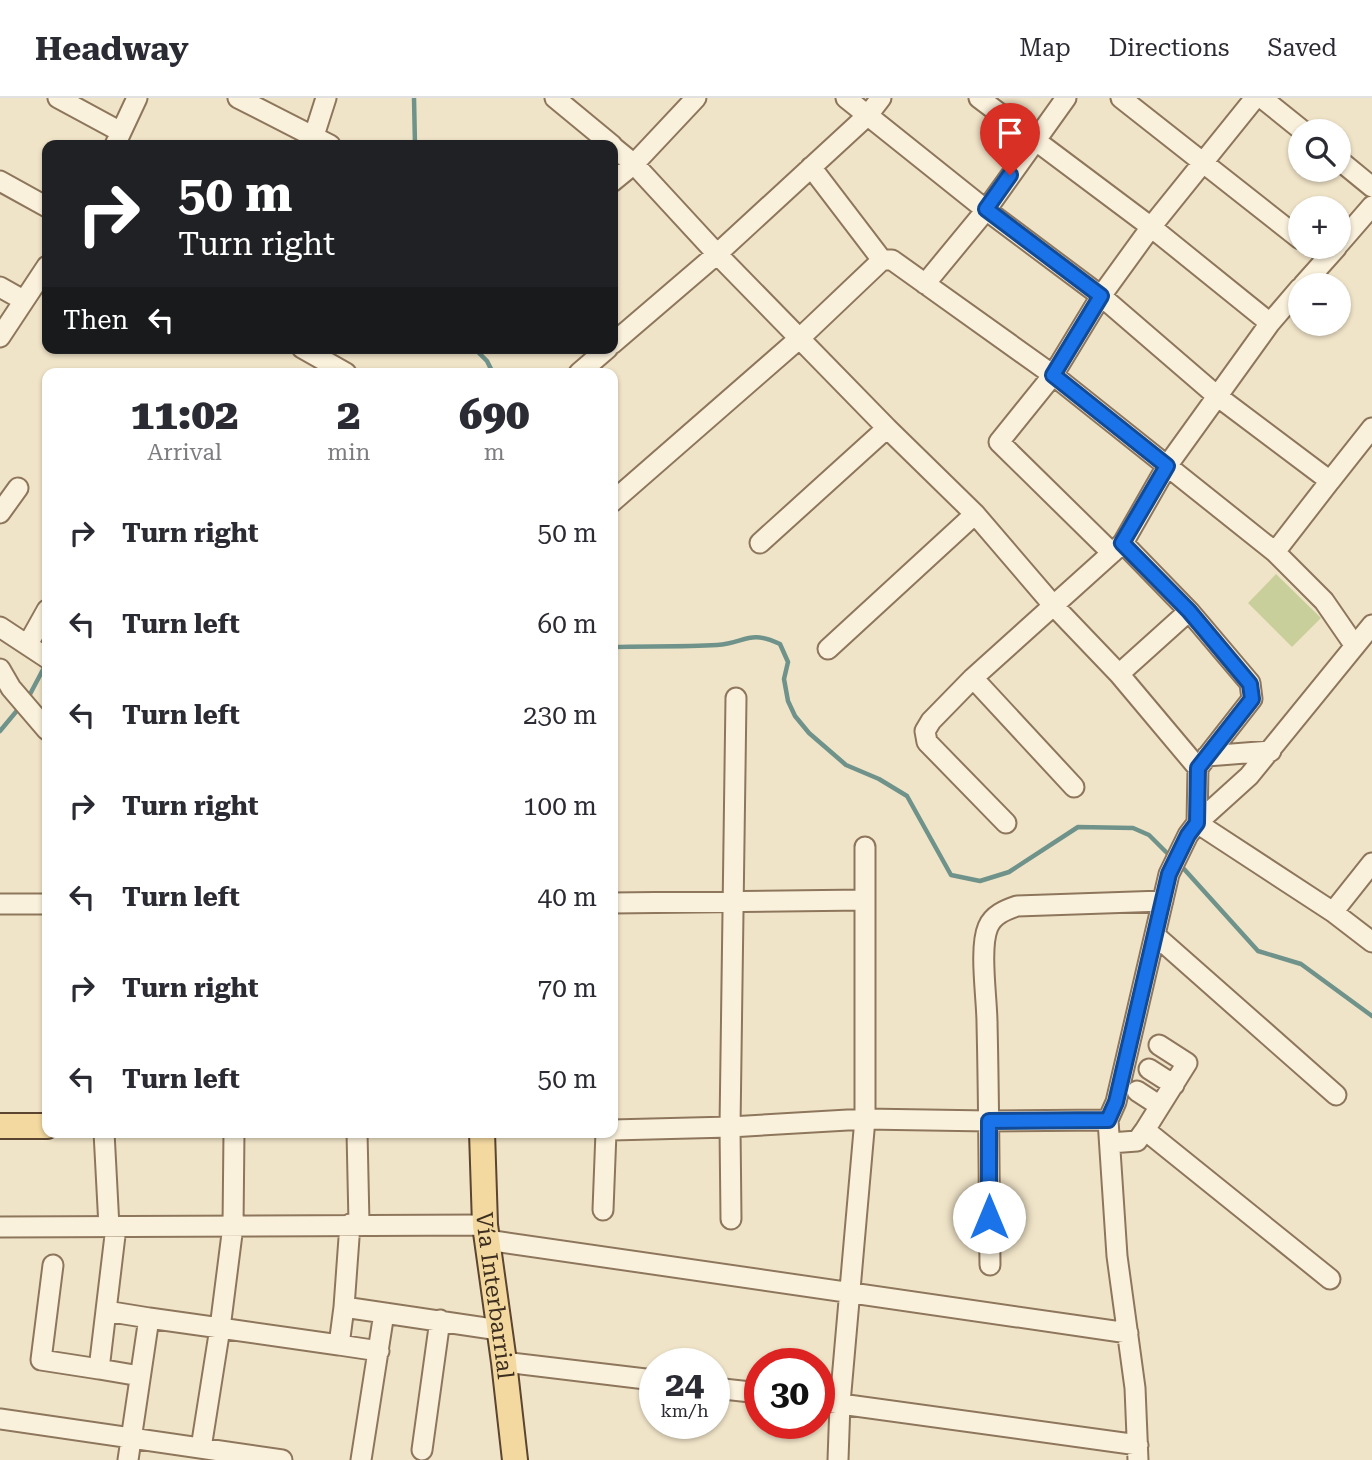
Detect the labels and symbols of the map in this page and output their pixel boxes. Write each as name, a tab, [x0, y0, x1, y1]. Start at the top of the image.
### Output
pin	[980, 103, 1040, 175]
position arrow	[952, 1180, 1026, 1254]
street label: Vía Interbarrial	[471, 1211, 519, 1380]
speed limit sign: 30	[744, 1348, 835, 1439]

